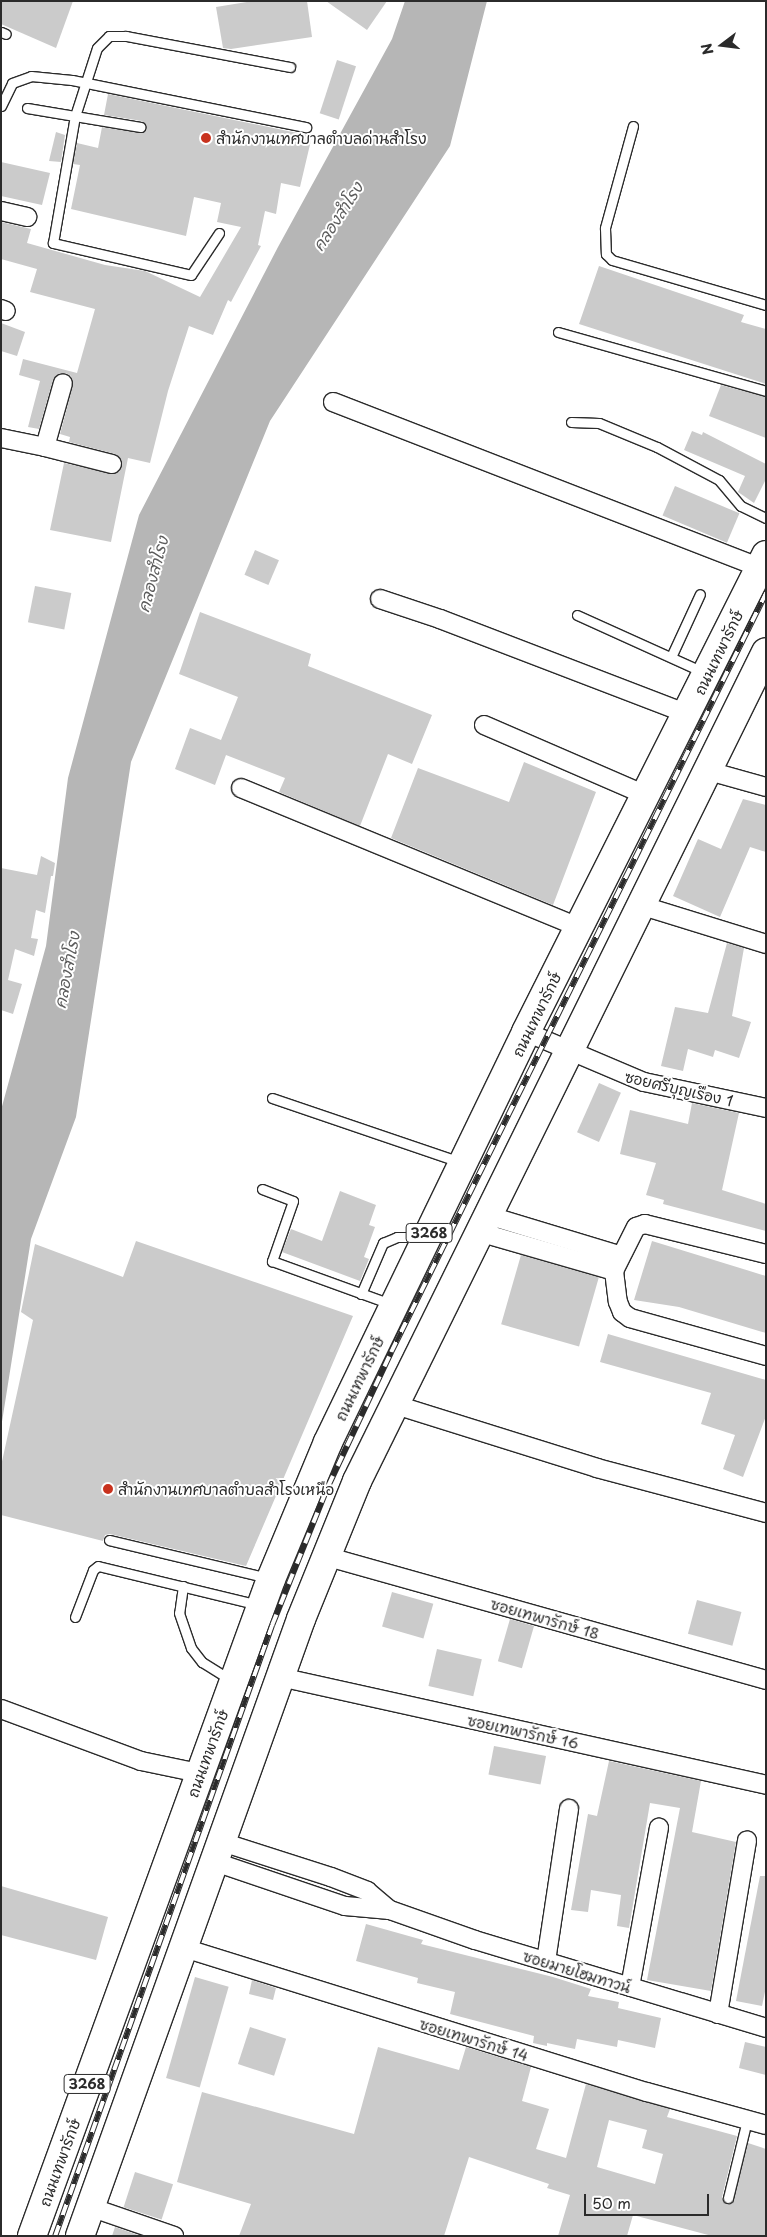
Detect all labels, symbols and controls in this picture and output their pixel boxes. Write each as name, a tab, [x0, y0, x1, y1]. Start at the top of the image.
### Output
north arrow	[697, 20, 747, 70]
text: N	[695, 41, 719, 57]
place label: สำนักงานเทศบาลตำบลด่านสำโรง	[216, 129, 427, 147]
marker: สำนักงานเทศบาลตำบลด่านสำโรง	[200, 132, 212, 144]
water label: คลองสำโรง	[308, 178, 366, 254]
water label: คลองสำโรง	[133, 534, 171, 614]
street label: ถนนเทพารักษ์	[690, 606, 746, 698]
water label: คลองสำโรง	[49, 930, 83, 1010]
street label: ถนนเทพารักษ์	[508, 968, 564, 1060]
street label: ซอยศรีบุญเรือง 1	[623, 1067, 735, 1109]
road number: 3268	[405, 1222, 453, 1244]
street label: ถนนเทพารักษ์	[331, 1332, 387, 1424]
place label: สำนักงานเทศบาลตำบลสำโรงเหนือ	[118, 1480, 334, 1498]
marker: สำนักงานเทศบาลตำบลสำโรงเหนือ	[102, 1483, 114, 1495]
street label: ซอยเทพารักษ์ 18	[489, 1594, 601, 1642]
street label: ถนนเทพารักษ์	[183, 1706, 231, 1800]
street label: ซอยเทพารักษ์ 16	[466, 1710, 580, 1752]
street label: ซอยมายโฮมทาวน์	[521, 1946, 633, 1996]
street label: ซอยเทพารักษ์ 14	[417, 2014, 531, 2064]
road number: 3268	[63, 2072, 111, 2096]
street label: ถนนเทพารักษ์	[35, 2115, 83, 2209]
scale bar	[587, 2184, 712, 2216]
text: 50 m	[592, 2191, 631, 2214]

